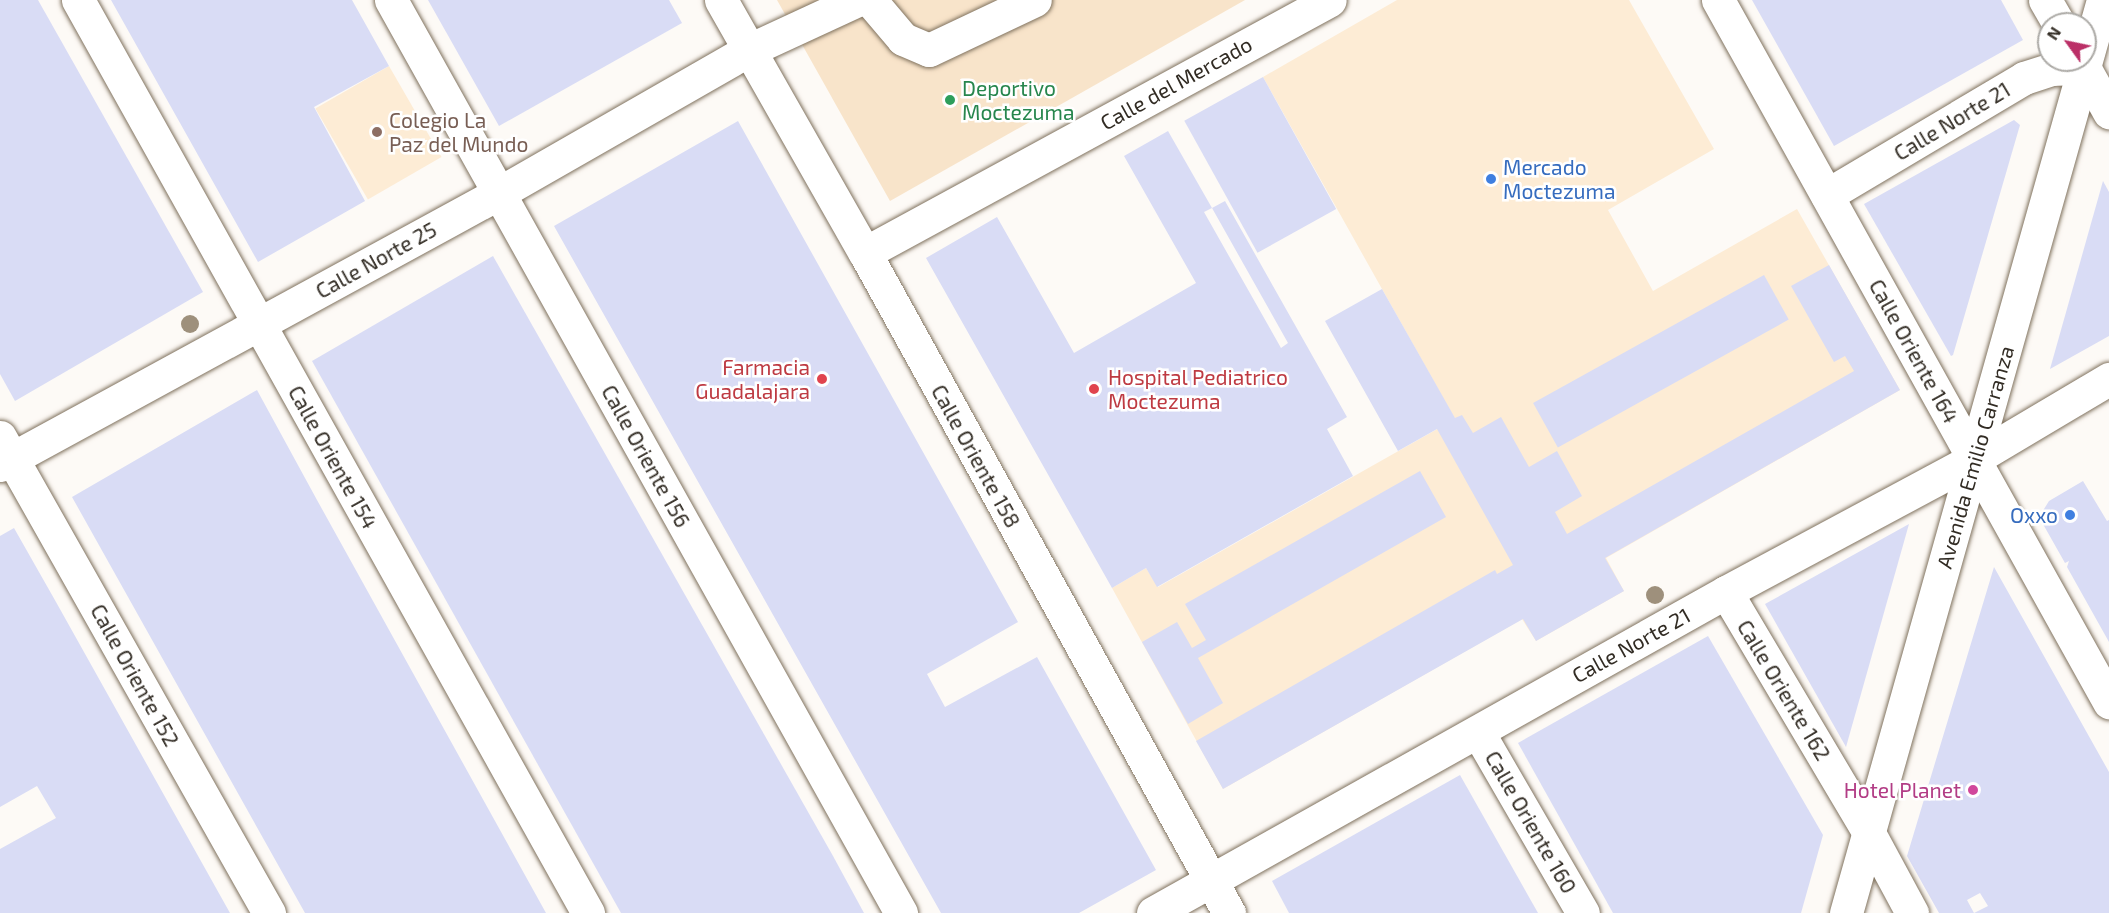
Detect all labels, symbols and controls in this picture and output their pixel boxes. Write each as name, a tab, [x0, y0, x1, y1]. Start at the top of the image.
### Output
north arrow	[2037, 12, 2097, 72]
text: N	[2042, 23, 2064, 43]
street label: Calle del Mercado	[1096, 31, 1256, 135]
place label: Deportivo Moctezuma	[962, 75, 1074, 125]
street label: Calle Norte 21	[1889, 76, 2015, 166]
marker: Deportivo Moctezuma	[943, 93, 957, 107]
place label: Colegio La Paz del Mundo	[389, 107, 529, 157]
marker: Colegio La Paz del Mundo	[370, 125, 384, 139]
place label: Mercado Moctezuma	[1503, 154, 1615, 204]
marker: Mercado Moctezuma	[1484, 172, 1498, 186]
street label: Calle Norte 25	[311, 216, 441, 304]
street label: Calle Oriente 164	[1864, 275, 1964, 427]
street label: Avenida Emilio Carranza	[1931, 343, 2019, 571]
place label: Farmacia Guadalajara	[695, 354, 810, 404]
place label: Hospital Pediatrico Moctezuma	[1108, 364, 1288, 414]
marker: Farmacia Guadalajara	[815, 372, 829, 386]
street label: Calle Oriente 158	[926, 380, 1026, 532]
marker: Hospital Pediatrico Moctezuma	[1085, 380, 1103, 398]
street label: Calle Oriente 154	[283, 381, 383, 533]
street label: Calle Oriente 156	[597, 381, 695, 531]
place label: Oxxo	[2010, 502, 2058, 528]
marker: Oxxo	[2063, 508, 2077, 522]
street label: Calle Oriente 152	[86, 600, 184, 750]
street label: Calle Norte 21	[1568, 602, 1694, 688]
street label: Calle Oriente 162	[1732, 615, 1836, 765]
street label: Calle Oriente 160	[1480, 746, 1582, 898]
place label: Hotel Planet	[1843, 777, 1961, 803]
marker: Hotel Planet	[1966, 783, 1980, 797]

